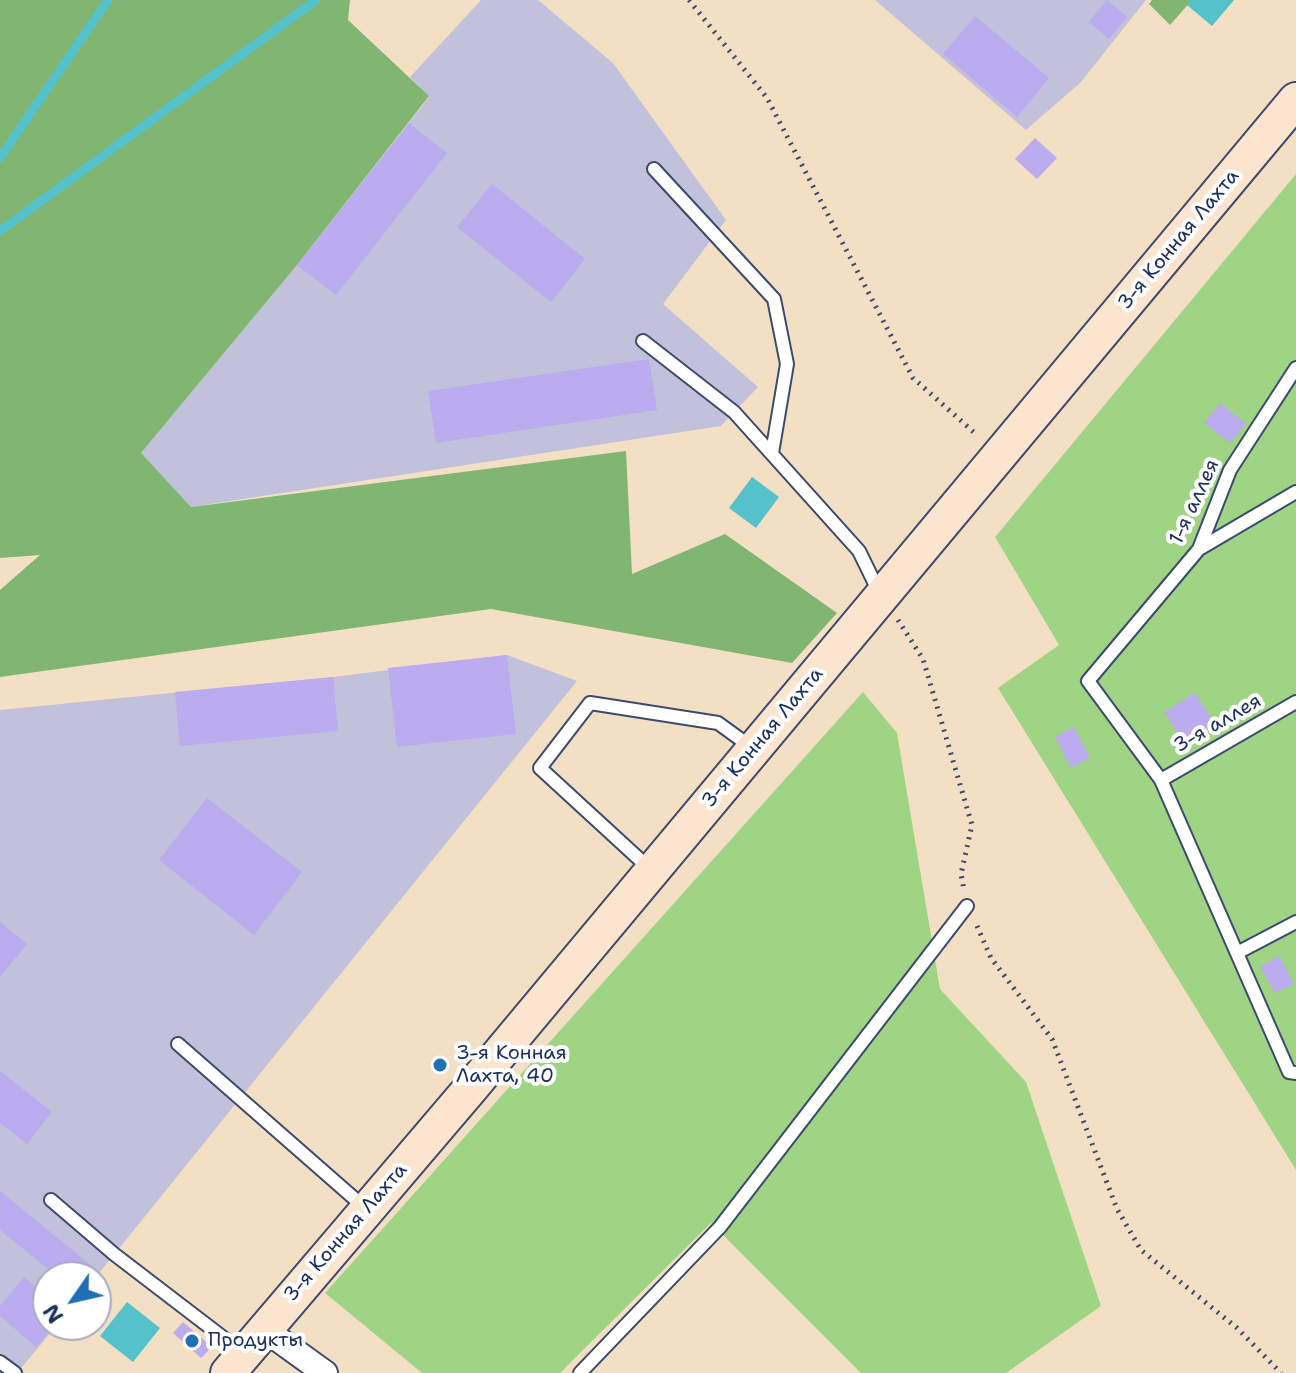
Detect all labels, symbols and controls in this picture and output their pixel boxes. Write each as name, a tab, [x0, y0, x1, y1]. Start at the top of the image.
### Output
street label: 3-я Конная Лахта	[1113, 165, 1245, 315]
street label: 1-я аллея	[1165, 456, 1225, 548]
street label: 3-я Конная Лахта	[697, 663, 829, 813]
street label: 3-я аллея	[1170, 689, 1266, 759]
place label: 3-я Конная Лахта, 40	[456, 1042, 567, 1089]
marker: 3-я Конная Лахта, 40	[431, 1056, 449, 1074]
street label: 3-я Конная Лахта	[279, 1159, 413, 1307]
north arrow	[32, 1261, 112, 1341]
text: N	[36, 1298, 70, 1329]
place label: Продукты	[208, 1329, 303, 1353]
marker: Продукты	[183, 1332, 201, 1350]

